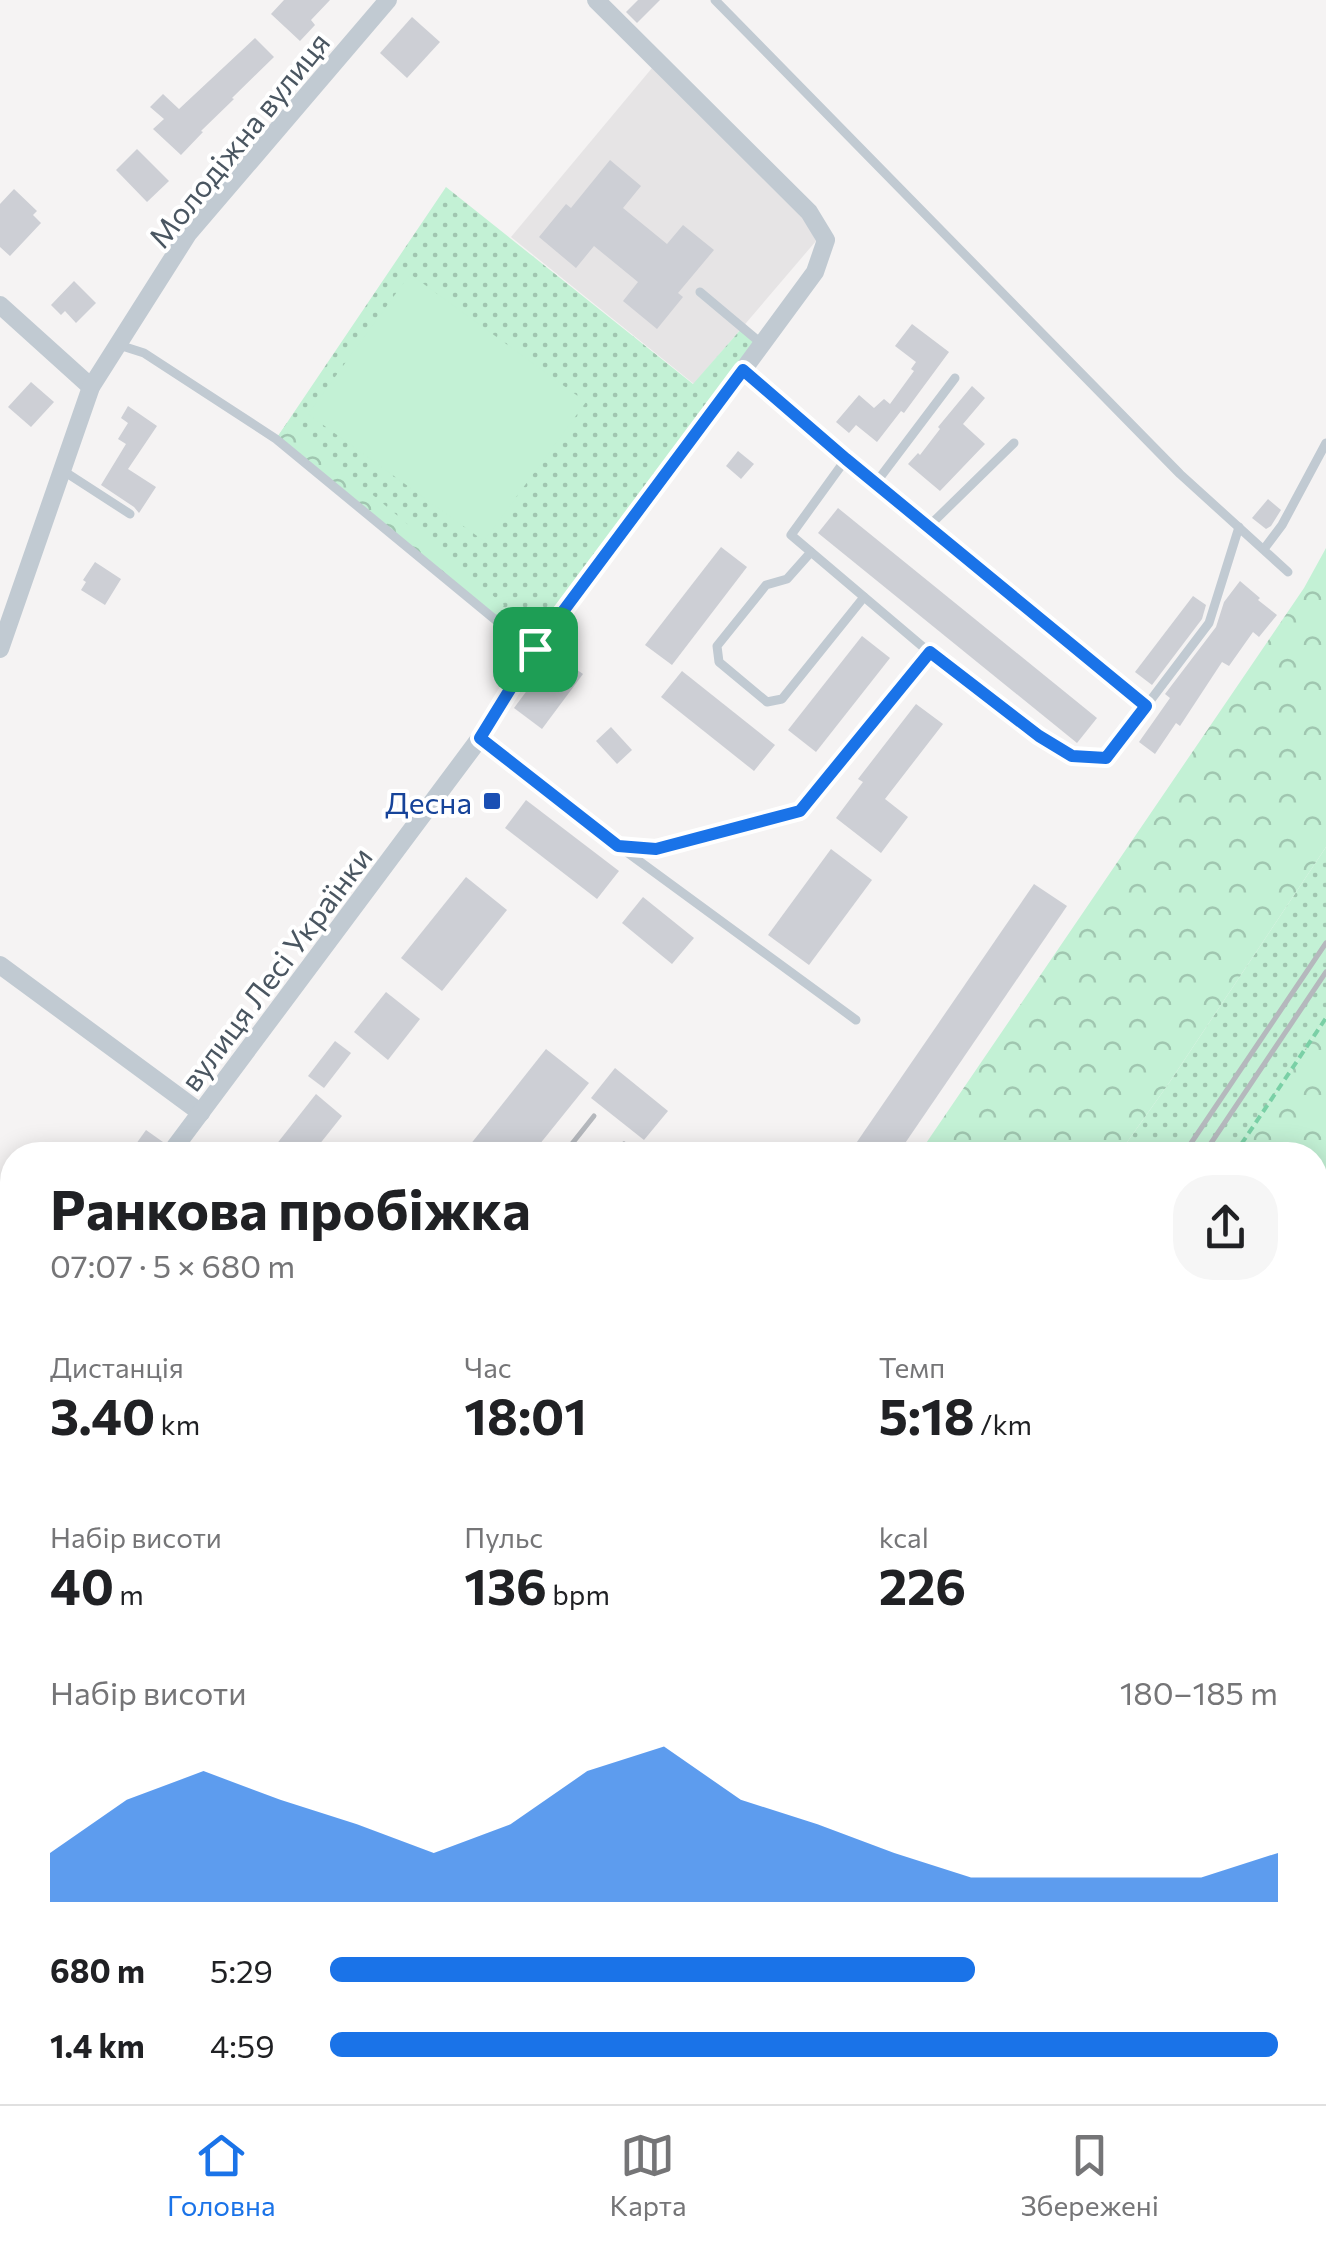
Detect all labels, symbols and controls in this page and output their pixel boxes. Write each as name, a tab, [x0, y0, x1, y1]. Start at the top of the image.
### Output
street label: Молодіжна вулиця	[140, 24, 336, 254]
pin	[493, 607, 578, 692]
icon: arrive	[508, 622, 563, 677]
place label: Десна	[385, 783, 472, 820]
marker: Десна	[481, 790, 503, 812]
street label: вулиця Лесі Українки	[171, 839, 379, 1097]
text: Ранкова пробіжка	[50, 1174, 531, 1241]
button: share	[1173, 1175, 1278, 1280]
text: 07:07 · 5 × 680 m	[50, 1245, 295, 1285]
text: Дистанція	[50, 1350, 184, 1384]
text: Час	[464, 1350, 512, 1384]
text: Темп	[879, 1350, 945, 1384]
text: 3.40	[50, 1384, 155, 1445]
text: 18:01	[464, 1384, 587, 1445]
text: 5:18	[879, 1384, 975, 1445]
text: km	[155, 1407, 200, 1441]
text: /km	[975, 1407, 1032, 1441]
text: Набір висоти	[50, 1520, 222, 1554]
text: Пульс	[464, 1520, 543, 1554]
text: kcal	[879, 1520, 929, 1554]
text: 40	[50, 1554, 114, 1615]
text: 136	[464, 1554, 547, 1615]
text: 226	[879, 1554, 966, 1615]
text: m	[114, 1577, 144, 1611]
text: bpm	[547, 1577, 610, 1611]
text: Набір висоти	[50, 1672, 247, 1712]
text: 180–185 m	[1120, 1672, 1278, 1712]
text: 680 m	[50, 1950, 145, 1990]
text: 5:29	[210, 1950, 273, 1990]
text: 1.4 km	[50, 2025, 145, 2065]
text: 4:59	[210, 2025, 275, 2065]
tab: Головна	[167, 2128, 275, 2222]
tab: Карта	[609, 2128, 687, 2222]
tab: Збережені	[1021, 2128, 1159, 2222]

